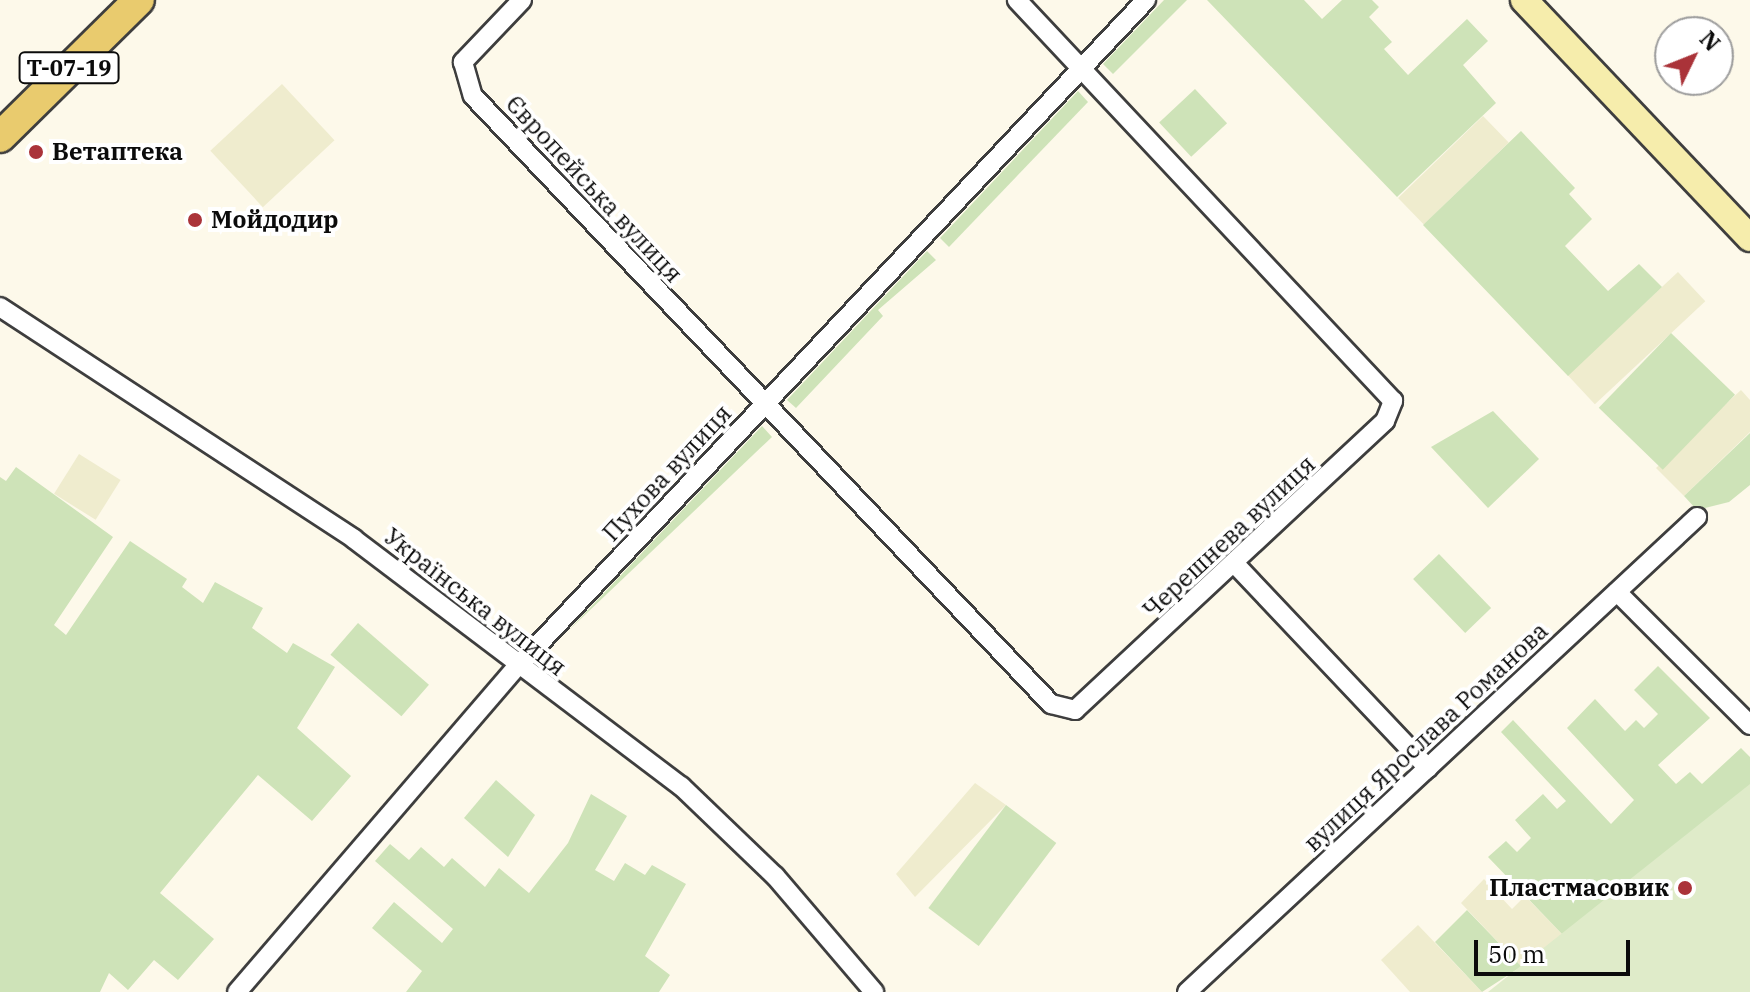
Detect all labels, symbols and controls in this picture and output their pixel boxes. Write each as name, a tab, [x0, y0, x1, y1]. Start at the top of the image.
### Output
north arrow	[1654, 16, 1734, 96]
text: N	[1694, 24, 1727, 57]
road number: Т-07-19	[17, 50, 121, 86]
street label: Європейська вулиця	[500, 90, 688, 288]
place label: Ветаптека	[52, 138, 183, 166]
marker: Ветаптека	[27, 143, 45, 161]
place label: Мойдодир	[211, 206, 339, 234]
marker: Мойдодир	[186, 211, 204, 229]
street label: Пухова вулиця	[596, 399, 738, 547]
street label: Черешнева вулиця	[1137, 450, 1321, 624]
street label: Українська вулиця	[378, 522, 572, 682]
street label: вулиця Ярослава Романова	[1298, 616, 1554, 858]
place label: Пластмасовик	[1489, 874, 1669, 902]
marker: Пластмасовик	[1676, 879, 1694, 897]
scale bar	[1478, 924, 1634, 974]
text: 50 m	[1488, 938, 1545, 970]

